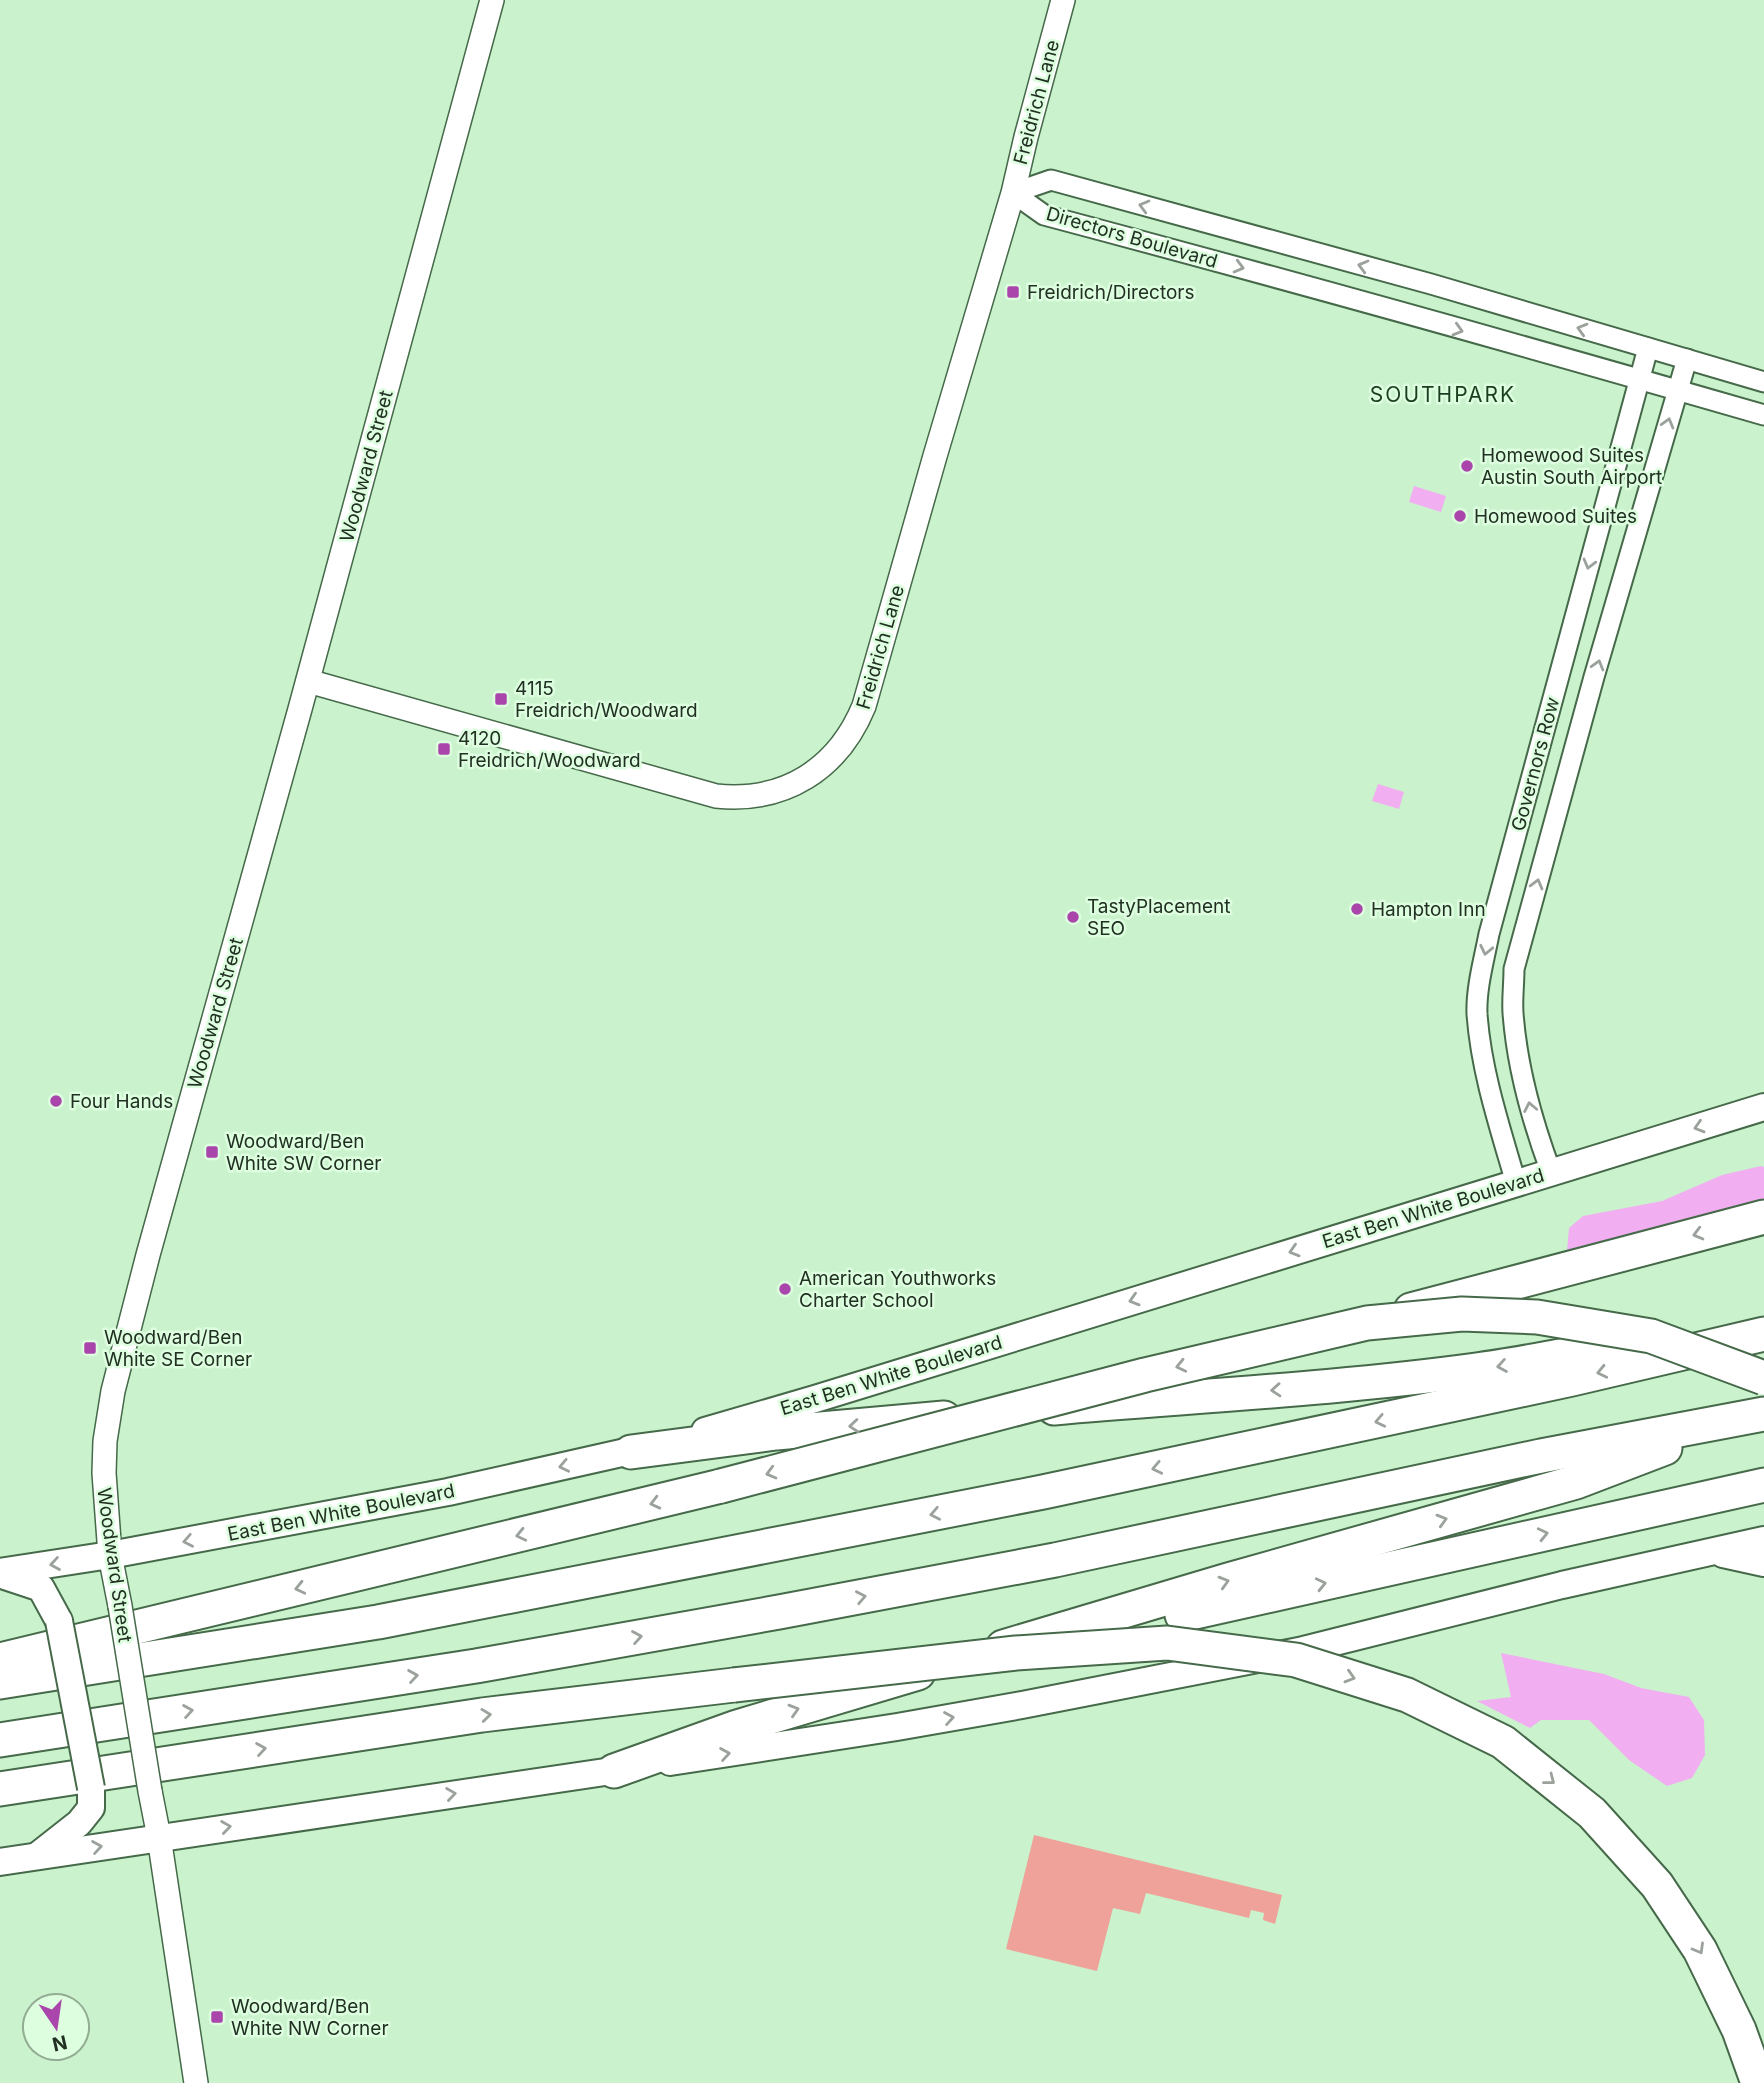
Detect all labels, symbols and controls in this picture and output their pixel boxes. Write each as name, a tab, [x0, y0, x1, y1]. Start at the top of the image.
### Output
street label: Freidrich Lane	[1009, 37, 1064, 167]
one-way arrow	[1138, 200, 1150, 214]
street label: Directors Boulevard	[1044, 202, 1220, 273]
one-way arrow	[1233, 259, 1245, 274]
one-way arrow	[1357, 260, 1369, 274]
place label: Freidrich/Directors	[1027, 281, 1194, 304]
marker: Freidrich/Directors	[1005, 284, 1021, 300]
one-way arrow	[1452, 321, 1464, 336]
one-way arrow	[1576, 322, 1588, 337]
district label: SOUTHPARK	[1370, 382, 1516, 407]
street label: Woodward Street	[335, 388, 398, 544]
one-way arrow	[1660, 417, 1675, 429]
place label: Homewood Suites Austin South Airport	[1481, 444, 1662, 489]
marker: Homewood Suites Austin South Airport	[1459, 458, 1475, 474]
place label: Homewood Suites	[1474, 505, 1637, 528]
marker: Homewood Suites	[1452, 508, 1468, 524]
one-way arrow	[1583, 558, 1597, 570]
street label: Freidrich Lane	[852, 582, 909, 712]
one-way arrow	[1589, 659, 1604, 671]
place label: 4115 Freidrich/Woodward	[515, 677, 698, 722]
marker: 4115 Freidrich/Woodward	[493, 691, 509, 707]
street label: Governors Row	[1507, 695, 1564, 834]
place label: 4120 Freidrich/Woodward	[458, 727, 641, 772]
marker: 4120 Freidrich/Woodward	[436, 741, 452, 757]
one-way arrow	[1529, 879, 1544, 891]
place label: TastyPlacement SEO	[1087, 895, 1230, 940]
place label: Hampton Inn	[1371, 898, 1486, 921]
marker: Hampton Inn	[1349, 901, 1365, 917]
marker: TastyPlacement SEO	[1065, 909, 1081, 925]
street label: Woodward Street	[183, 935, 248, 1091]
one-way arrow	[1479, 944, 1494, 956]
place label: Four Hands	[70, 1090, 173, 1113]
marker: Four Hands	[48, 1093, 64, 1109]
one-way arrow	[1523, 1101, 1538, 1113]
one-way arrow	[1693, 1118, 1705, 1133]
place label: Woodward/Ben White SW Corner	[226, 1130, 381, 1175]
marker: Woodward/Ben White SW Corner	[204, 1144, 220, 1160]
street label: East Ben White Boulevard	[1319, 1164, 1547, 1253]
one-way arrow	[1692, 1226, 1704, 1240]
one-way arrow	[1288, 1243, 1300, 1258]
place label: American Youthworks Charter School	[799, 1267, 996, 1312]
marker: American Youthworks Charter School	[777, 1281, 793, 1297]
one-way arrow	[1128, 1292, 1140, 1307]
place label: Woodward/Ben White SE Corner	[104, 1326, 252, 1371]
street label: East Ben White Boulevard	[777, 1331, 1005, 1420]
marker: Woodward/Ben White SE Corner	[82, 1340, 98, 1356]
one-way arrow	[1175, 1358, 1187, 1372]
one-way arrow	[1496, 1358, 1508, 1373]
one-way arrow	[1596, 1364, 1608, 1378]
one-way arrow	[1271, 1382, 1282, 1397]
one-way arrow	[1374, 1412, 1386, 1427]
one-way arrow	[849, 1418, 860, 1433]
one-way arrow	[558, 1458, 570, 1473]
one-way arrow	[1151, 1460, 1163, 1475]
one-way arrow	[766, 1465, 778, 1479]
street label: East Ben White Boulevard	[226, 1479, 457, 1546]
street label: Woodward Street	[92, 1486, 137, 1644]
one-way arrow	[649, 1495, 661, 1509]
one-way arrow	[929, 1505, 941, 1520]
one-way arrow	[1436, 1513, 1448, 1528]
one-way arrow	[515, 1527, 527, 1541]
one-way arrow	[1537, 1528, 1549, 1543]
one-way arrow	[182, 1532, 194, 1547]
one-way arrow	[49, 1556, 61, 1571]
one-way arrow	[1217, 1575, 1229, 1590]
one-way arrow	[1315, 1578, 1327, 1592]
one-way arrow	[294, 1580, 306, 1594]
one-way arrow	[855, 1590, 867, 1605]
one-way arrow	[631, 1631, 643, 1646]
one-way arrow	[407, 1669, 419, 1684]
one-way arrow	[1343, 1669, 1355, 1683]
one-way arrow	[788, 1703, 800, 1718]
one-way arrow	[183, 1704, 194, 1719]
one-way arrow	[480, 1707, 492, 1722]
one-way arrow	[943, 1711, 955, 1726]
one-way arrow	[255, 1742, 267, 1757]
one-way arrow	[719, 1746, 730, 1761]
one-way arrow	[1543, 1771, 1555, 1784]
one-way arrow	[445, 1787, 457, 1802]
one-way arrow	[220, 1820, 232, 1835]
one-way arrow	[91, 1840, 103, 1855]
one-way arrow	[1691, 1942, 1704, 1955]
north arrow	[21, 1992, 91, 2062]
place label: Woodward/Ben White NW Corner	[231, 1995, 389, 2040]
marker: Woodward/Ben White NW Corner	[209, 2009, 225, 2025]
text: N	[50, 2030, 69, 2056]

